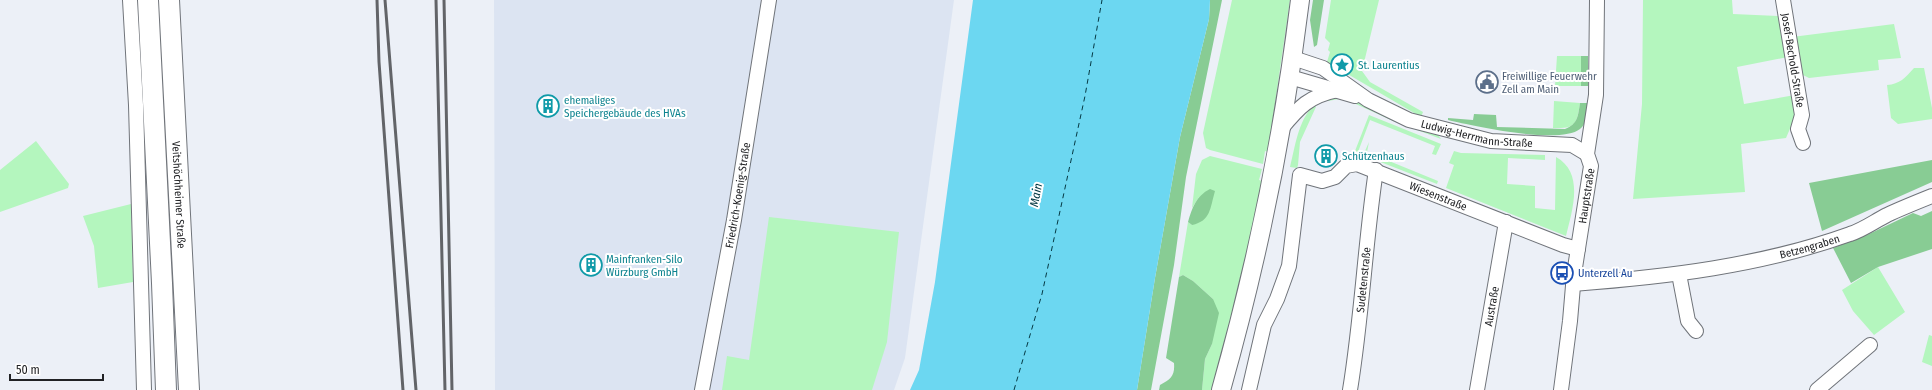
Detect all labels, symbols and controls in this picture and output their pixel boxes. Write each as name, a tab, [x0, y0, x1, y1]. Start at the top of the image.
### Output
street label: Josef-Bechold-Straße	[1778, 12, 1807, 109]
place icon: St. Laurentius	[1329, 52, 1355, 78]
place label: St. Laurentius	[1358, 59, 1420, 72]
public building icon: Freiwillige Feuerwehr Zell am Main	[1474, 69, 1500, 95]
place label: Freiwillige Feuerwehr Zell am Main	[1502, 70, 1597, 96]
building icon: ehemaliges Speichergebäude des HVAs	[535, 93, 561, 119]
place label: ehemaliges Speichergebäude des HVAs	[564, 94, 686, 120]
street label: Ludwig-Herrmann-Straße	[1420, 117, 1533, 150]
street label: Veitshöchheimer Straße	[169, 141, 188, 249]
street label: Friedrich-Koenig-Straße	[723, 141, 753, 249]
building icon: Schützenhaus	[1313, 143, 1339, 169]
place label: Schützenhaus	[1342, 150, 1405, 163]
street label: Hauptstraße	[1576, 167, 1598, 224]
street label: Wiesenstraße	[1407, 179, 1469, 214]
water label: Main	[1027, 182, 1045, 208]
street label: Betzengraben	[1778, 232, 1841, 262]
street label: Sudetenstraße	[1354, 246, 1374, 313]
building icon: Mainfranken-Silo Würzburg GmbH	[578, 252, 604, 278]
place label: Mainfranken-Silo Würzburg GmbH	[606, 253, 683, 279]
bus stop icon: Unterzell Au	[1549, 260, 1575, 286]
place label: Unterzell Au	[1578, 267, 1633, 280]
street label: Austraße	[1482, 285, 1502, 327]
scale bar	[10, 356, 103, 382]
text: 50 m	[16, 363, 40, 377]

